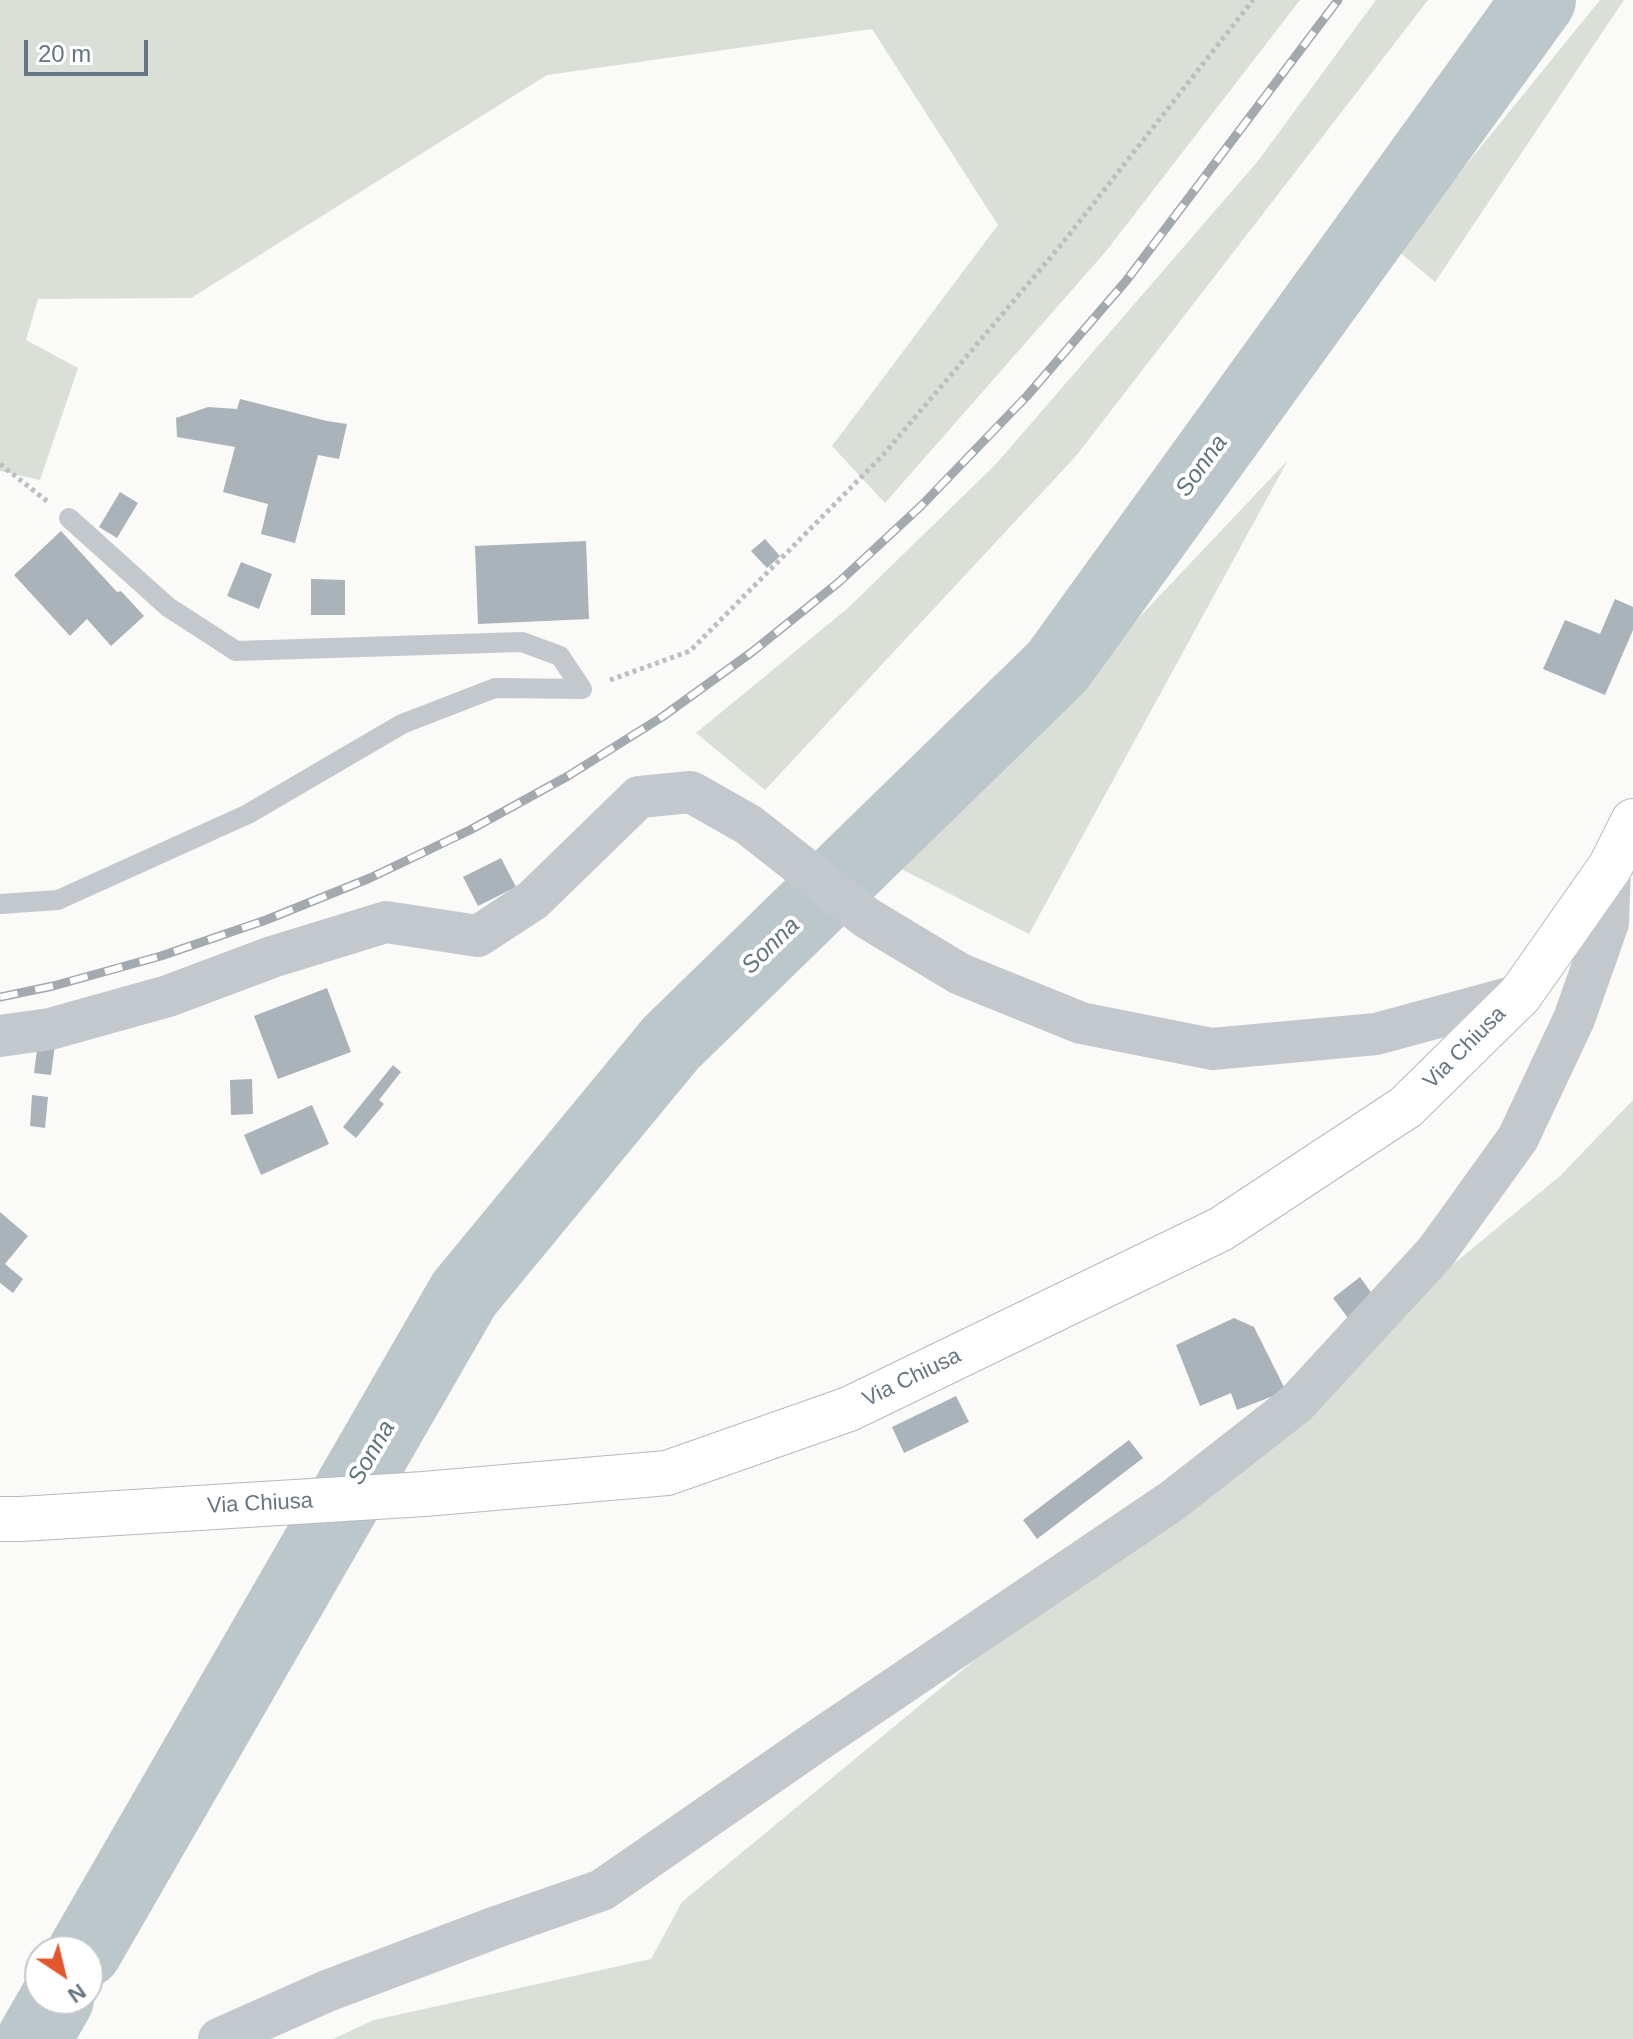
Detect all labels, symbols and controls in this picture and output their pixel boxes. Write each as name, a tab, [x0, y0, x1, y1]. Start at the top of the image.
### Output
scale bar	[28, 24, 152, 74]
text: 20 m	[38, 40, 91, 67]
water label: Sonna	[1170, 429, 1234, 503]
water label: Sonna	[736, 912, 806, 980]
street label: Via Chiusa	[1418, 1001, 1512, 1095]
street label: Via Chiusa	[859, 1343, 965, 1413]
water label: Sonna	[342, 1416, 402, 1490]
street label: Via Chiusa	[206, 1488, 314, 1520]
north arrow	[24, 1935, 104, 2015]
text: N	[63, 1979, 91, 2008]

